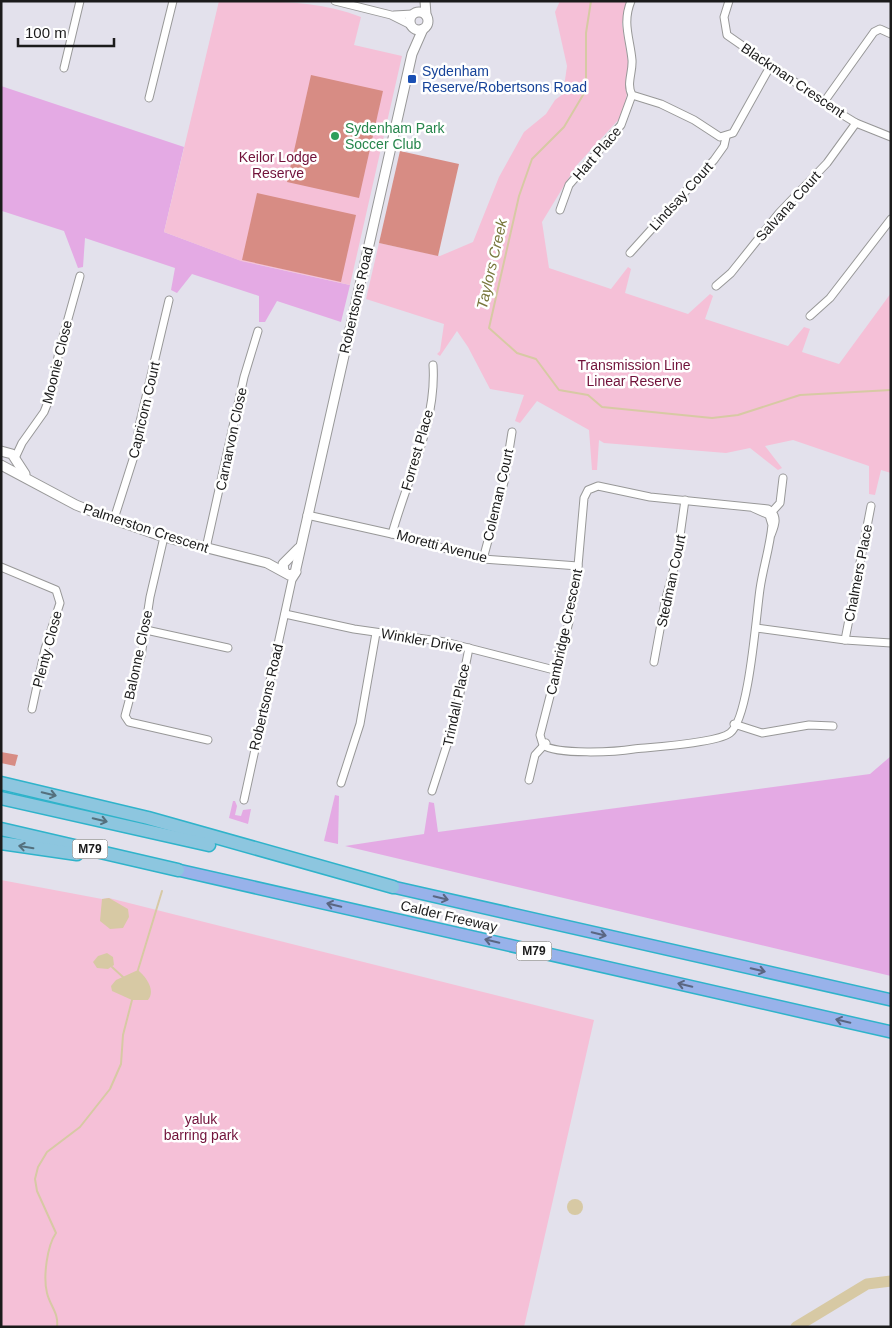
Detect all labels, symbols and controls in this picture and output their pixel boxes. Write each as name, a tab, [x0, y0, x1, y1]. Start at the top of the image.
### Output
scale bar	[18, 15, 114, 47]
text: 100 m	[25, 24, 67, 41]
street label: Blackman Crescent	[738, 39, 848, 121]
place label: Sydenham Reserve/Robertsons Road	[422, 63, 587, 95]
marker: Sydenham Reserve/Robertsons Road	[406, 73, 418, 85]
place label: Sydenham Park Soccer Club	[345, 120, 446, 152]
street label: Hart Place	[570, 123, 625, 183]
marker: Sydenham Park Soccer Club	[329, 130, 341, 142]
park label: Keilor Lodge Reserve	[239, 149, 318, 181]
street label: Lindsay Court	[646, 158, 716, 233]
street label: Salvana Court	[752, 168, 824, 244]
water label: Taylors Creek	[473, 216, 510, 311]
street label: Robertsons Road	[336, 245, 376, 355]
street label: Moonie Close	[39, 318, 75, 405]
park label: Transmission Line Linear Reserve	[577, 357, 691, 389]
street label: Capricorn Court	[125, 360, 163, 460]
street label: Carnarvon Close	[212, 386, 250, 492]
street label: Forrest Place	[398, 408, 436, 492]
street label: Coleman Court	[480, 447, 516, 543]
street label: Palmerston Crescent	[81, 500, 211, 556]
street label: Chalmers Place	[841, 523, 875, 623]
street label: Moretti Avenue	[395, 526, 489, 566]
street label: Stedman Court	[653, 533, 689, 629]
street label: Cambridge Crescent	[543, 567, 585, 696]
street label: Plenty Close	[29, 609, 65, 689]
street label: Balonne Close	[121, 609, 155, 701]
street label: Winkler Drive	[380, 625, 465, 655]
street label: Robertsons Road	[246, 642, 286, 752]
street label: Trindall Place	[439, 662, 473, 748]
one-way arrow	[40, 790, 56, 799]
one-way arrow	[92, 816, 108, 825]
road number: M79	[72, 840, 108, 859]
one-way arrow	[19, 841, 35, 851]
one-way arrow	[432, 894, 448, 903]
street label: Calder Freeway	[399, 897, 499, 935]
one-way arrow	[326, 900, 342, 909]
one-way arrow	[591, 930, 607, 939]
one-way arrow	[485, 936, 501, 945]
road number: M79	[516, 941, 552, 960]
one-way arrow	[749, 966, 765, 975]
one-way arrow	[677, 980, 693, 989]
one-way arrow	[836, 1016, 852, 1025]
park label: yaluk barring park	[164, 1111, 239, 1143]

